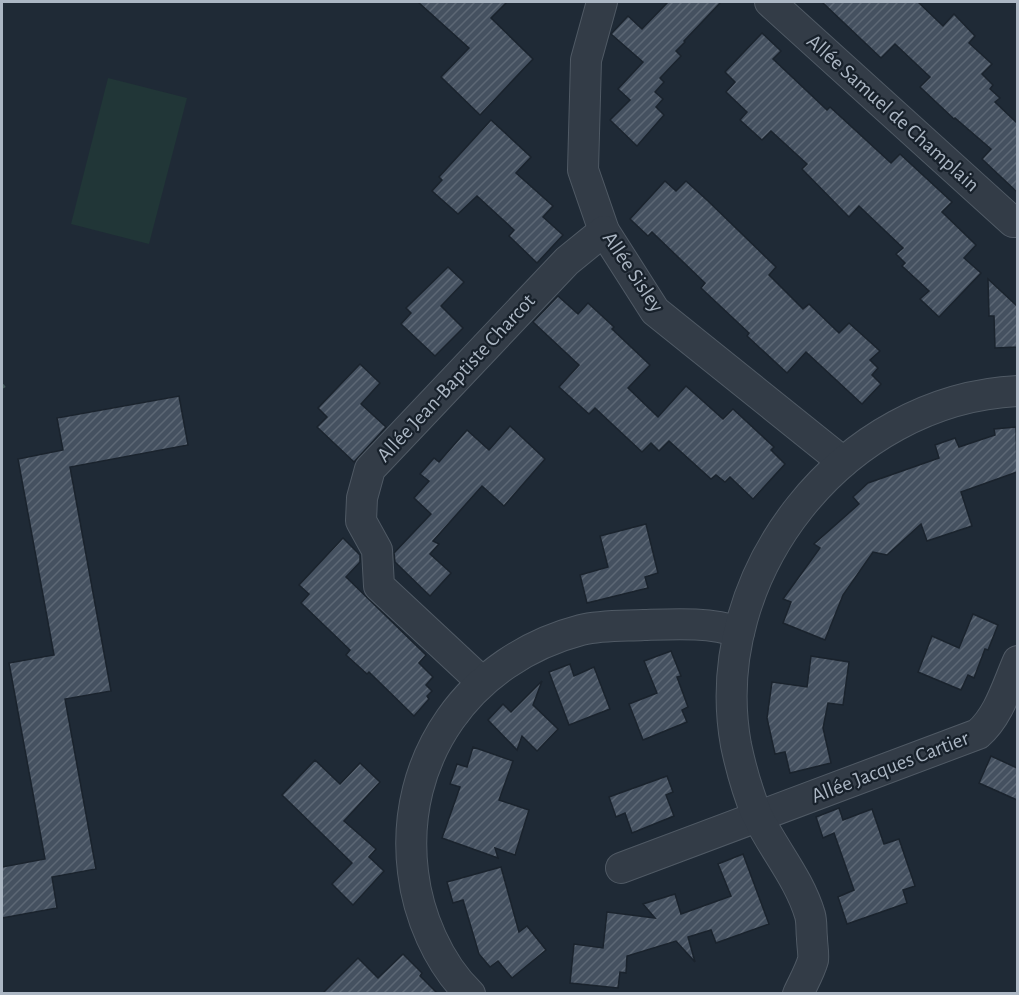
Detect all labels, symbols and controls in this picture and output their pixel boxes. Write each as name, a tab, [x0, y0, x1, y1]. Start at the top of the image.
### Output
street label: Allée Samuel de Champlain	[803, 30, 983, 196]
street label: Allée Sisley	[599, 228, 667, 316]
street label: Allée Jean-Baptiste Charcot	[373, 290, 539, 466]
street label: Allée Jacques Cartier	[808, 727, 972, 807]

